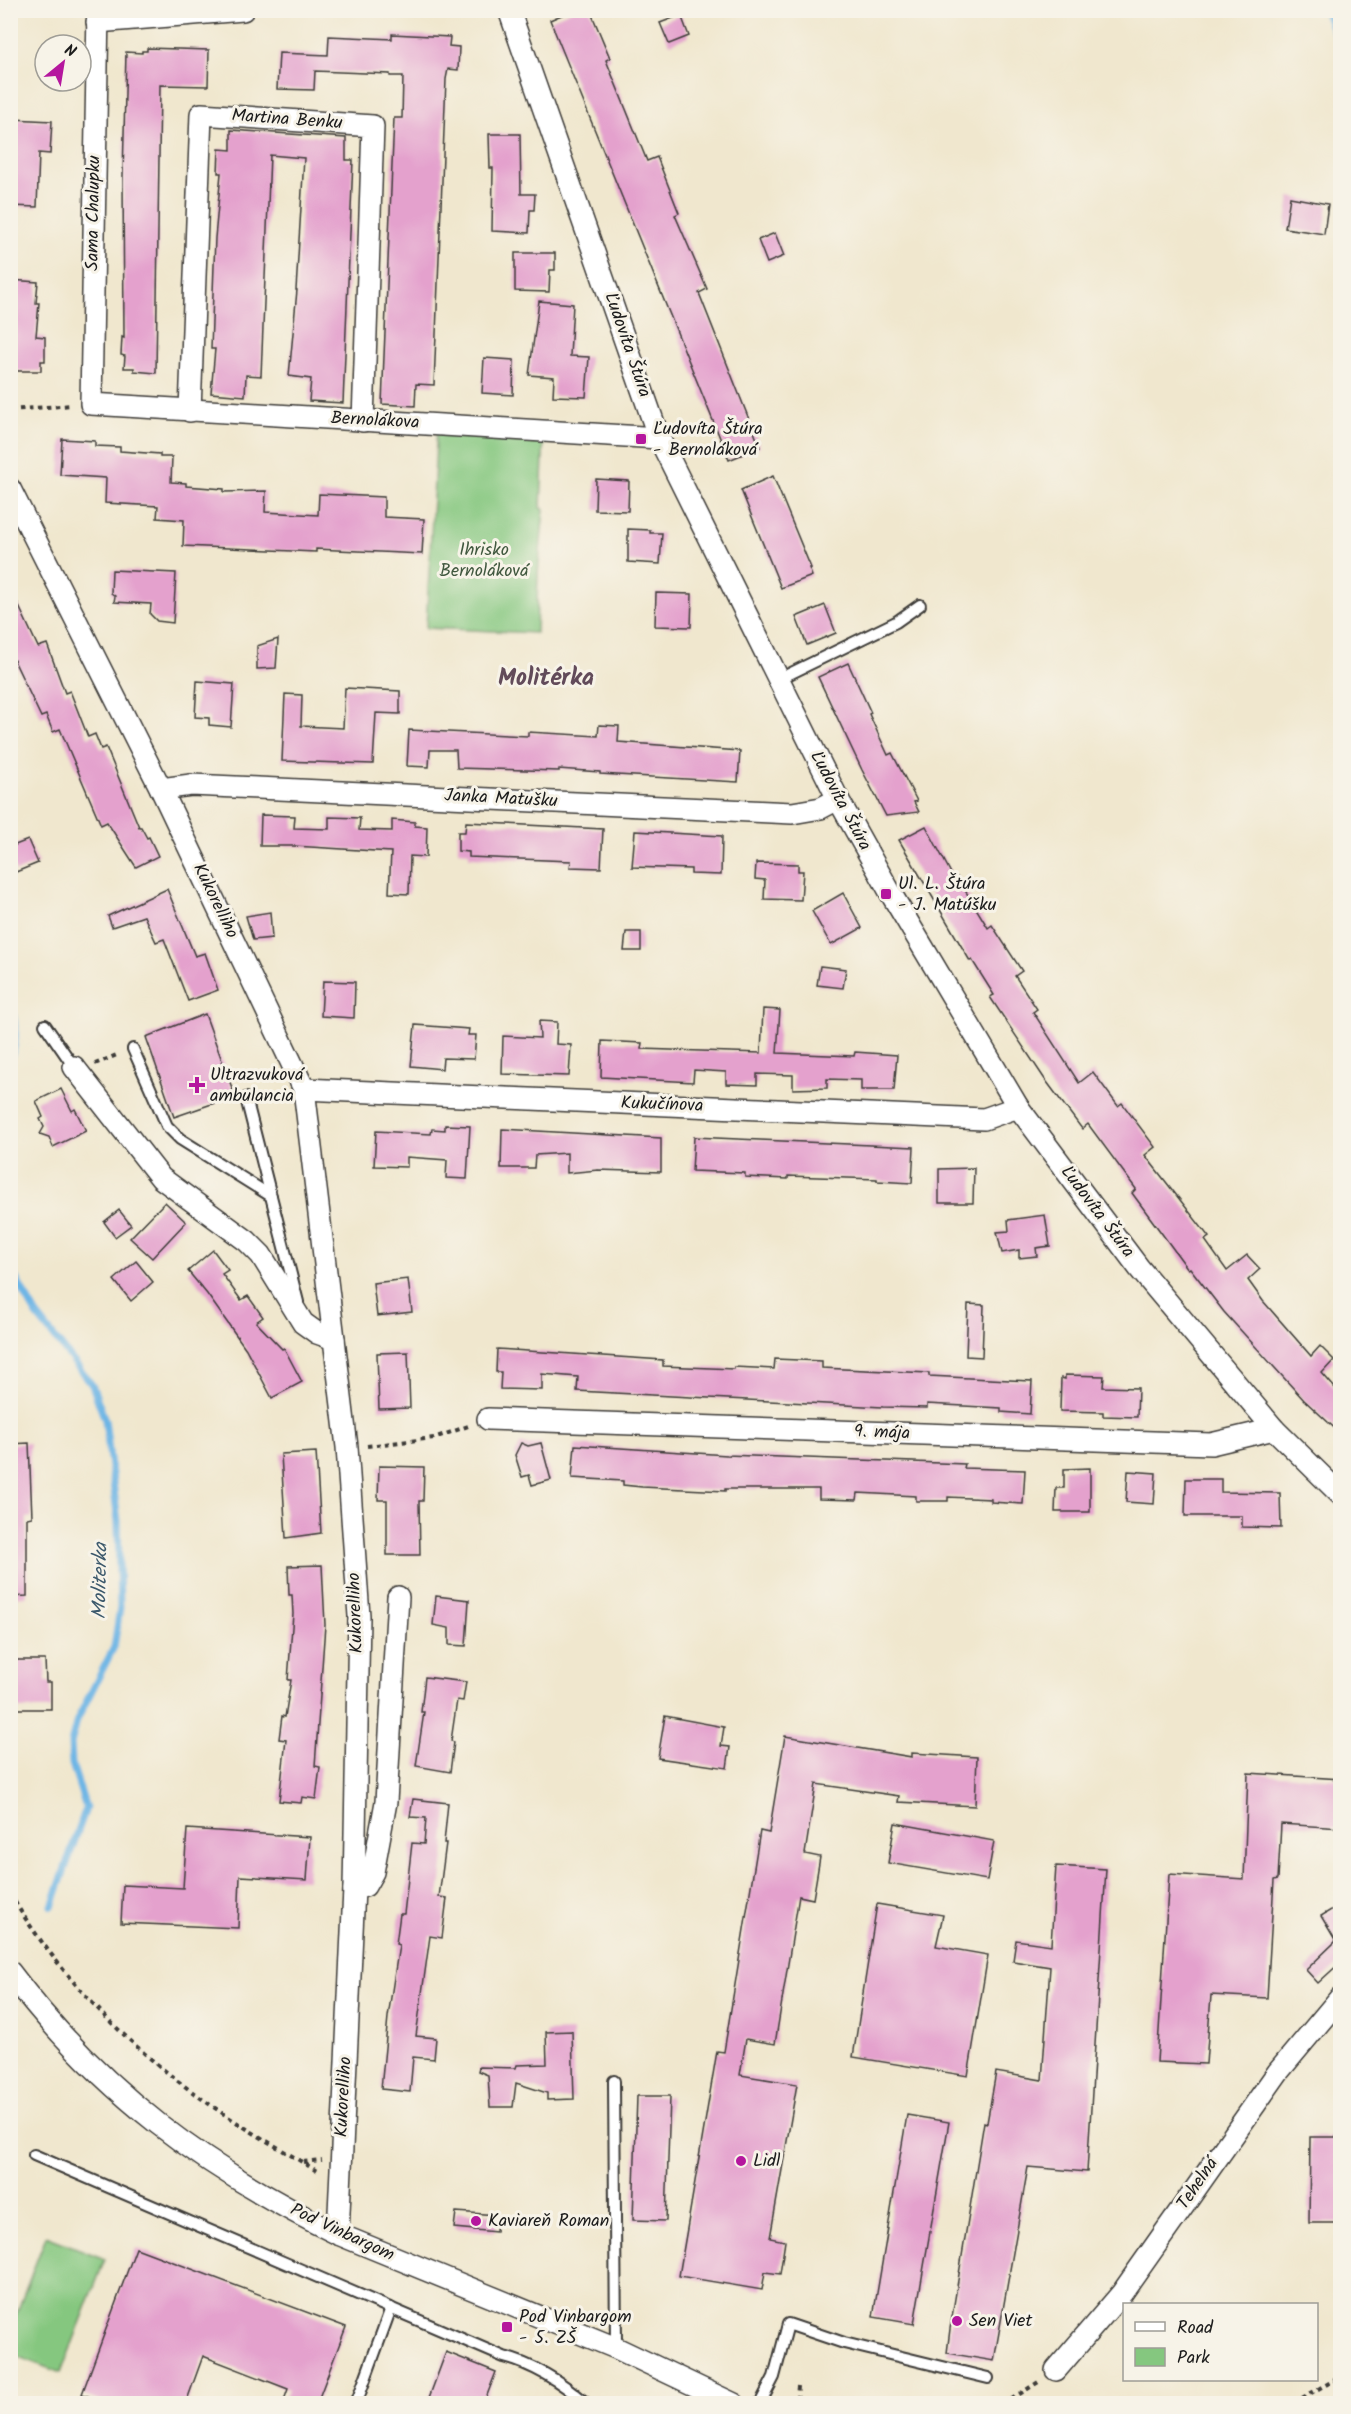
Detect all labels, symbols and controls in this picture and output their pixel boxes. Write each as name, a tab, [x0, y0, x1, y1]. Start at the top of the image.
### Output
north arrow	[33, 33, 93, 93]
text: N	[59, 38, 80, 65]
street label: Martina Benku	[230, 102, 344, 138]
street label: Sama Chalupku	[78, 155, 110, 271]
street label: Ľudovíta Štúra	[595, 288, 659, 402]
street label: Bernolákova	[330, 404, 420, 438]
place label: Ľudovíta Štúra - Bernoláková	[653, 415, 763, 465]
marker: Ľudovíta Štúra - Bernoláková	[634, 432, 648, 446]
park label: Ihrisko Bernoláková	[440, 536, 530, 586]
district label: Molitérka	[498, 659, 594, 698]
street label: Ľudovíta Štúra	[801, 746, 879, 856]
street label: Janka Matušku	[444, 782, 559, 816]
street label: Kukorelliho	[184, 858, 246, 944]
place label: Ul. L. Štúra - J. Matúšku	[898, 870, 997, 920]
marker: Ul. L. Štúra - J. Matúšku	[879, 887, 893, 901]
place label: Ultrazvuková ambulancia	[210, 1061, 305, 1111]
marker: Ultrazvuková ambulancia	[188, 1076, 206, 1094]
street label: Kukučínova	[620, 1089, 704, 1121]
street label: Ľudovíta Štúra	[1052, 1160, 1142, 1264]
street label: 9. mája	[853, 1418, 911, 1448]
water label: Moliterka	[84, 1541, 118, 1620]
street label: Kukorelliho	[340, 1572, 372, 1654]
street label: Kukorelliho	[327, 2056, 361, 2138]
place label: Lidl	[753, 2147, 781, 2176]
street label: Tehelná	[1170, 2151, 1227, 2216]
marker: Lidl	[734, 2154, 748, 2168]
street label: Pod Vinbargom	[285, 2196, 399, 2270]
place label: Kaviareň Roman	[488, 2207, 609, 2236]
marker: Kaviareň Roman	[469, 2214, 483, 2228]
place label: Pod Vinbargom - 5. ZŠ	[519, 2303, 631, 2353]
legend	[1123, 2303, 1318, 2381]
place label: Sen Viet	[969, 2307, 1033, 2336]
marker: Sen Viet	[950, 2314, 964, 2328]
text: Road	[1177, 2314, 1214, 2343]
marker: Pod Vinbargom - 5. ZŠ	[500, 2320, 514, 2334]
text: Park	[1177, 2344, 1210, 2373]

